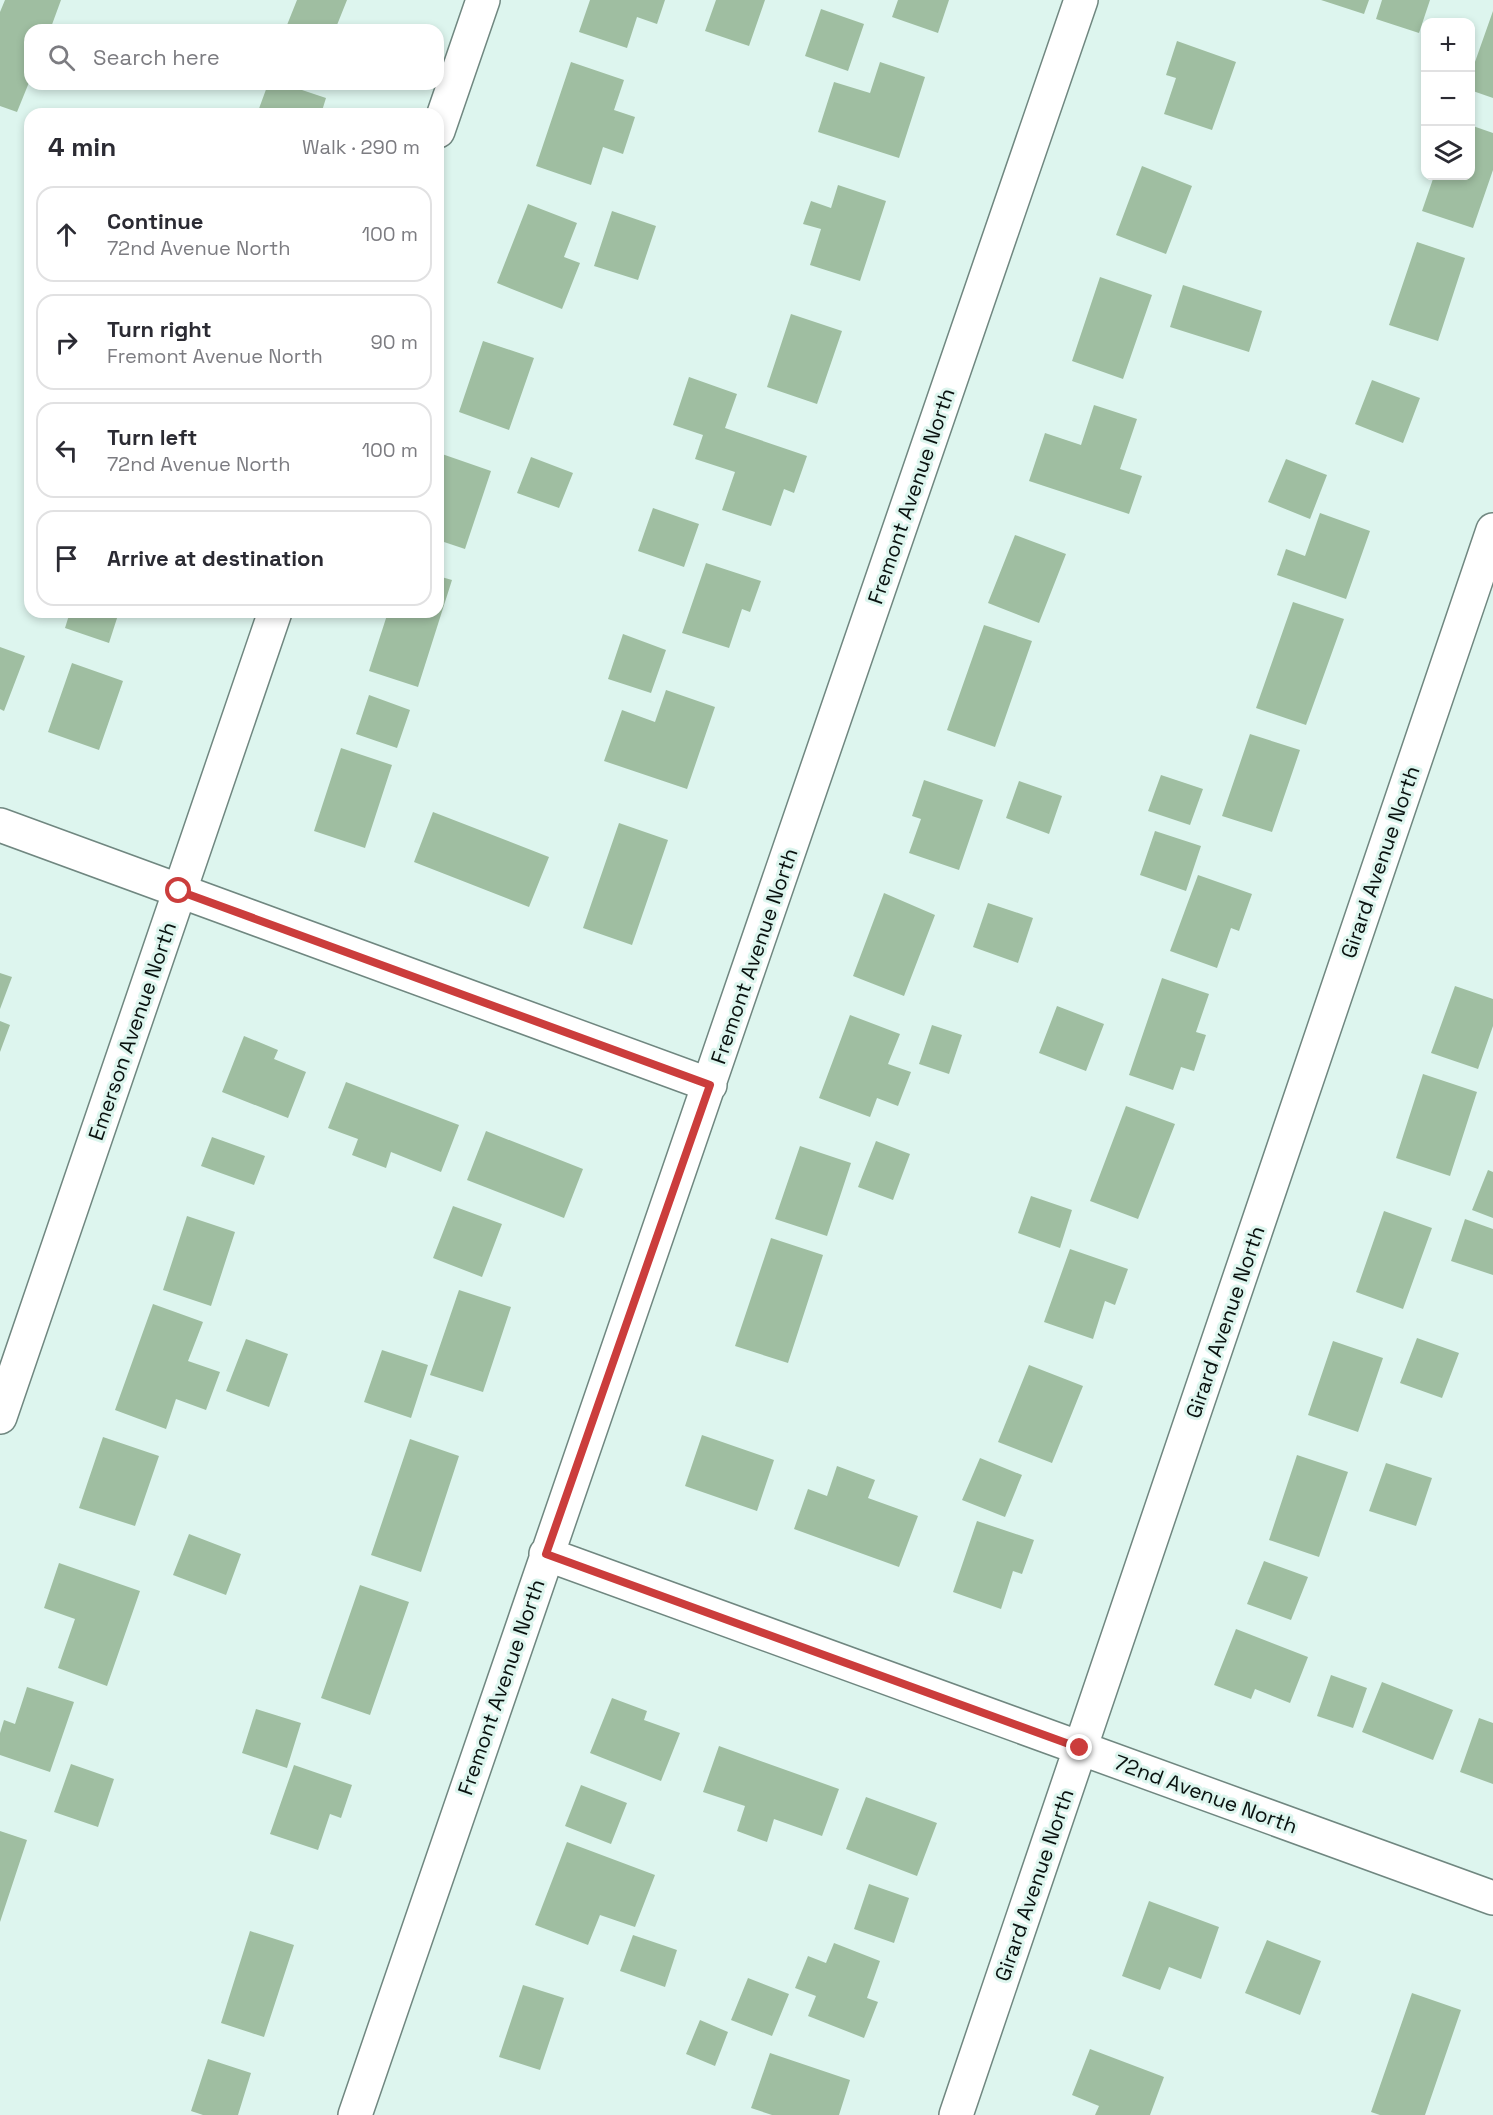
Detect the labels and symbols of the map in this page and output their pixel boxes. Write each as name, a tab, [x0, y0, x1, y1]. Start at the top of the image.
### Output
street label: Fremont Avenue North	[861, 384, 961, 608]
street label: Girard Avenue North	[1334, 762, 1426, 962]
street label: Fremont Avenue North	[704, 844, 804, 1068]
route start	[165, 877, 191, 903]
street label: Emerson Avenue North	[82, 918, 182, 1144]
street label: Girard Avenue North	[1179, 1222, 1271, 1422]
street label: Fremont Avenue North	[451, 1575, 551, 1799]
route end	[1066, 1734, 1092, 1760]
street label: 72nd Avenue North	[1111, 1748, 1301, 1840]
street label: Girard Avenue North	[988, 1785, 1080, 1985]

